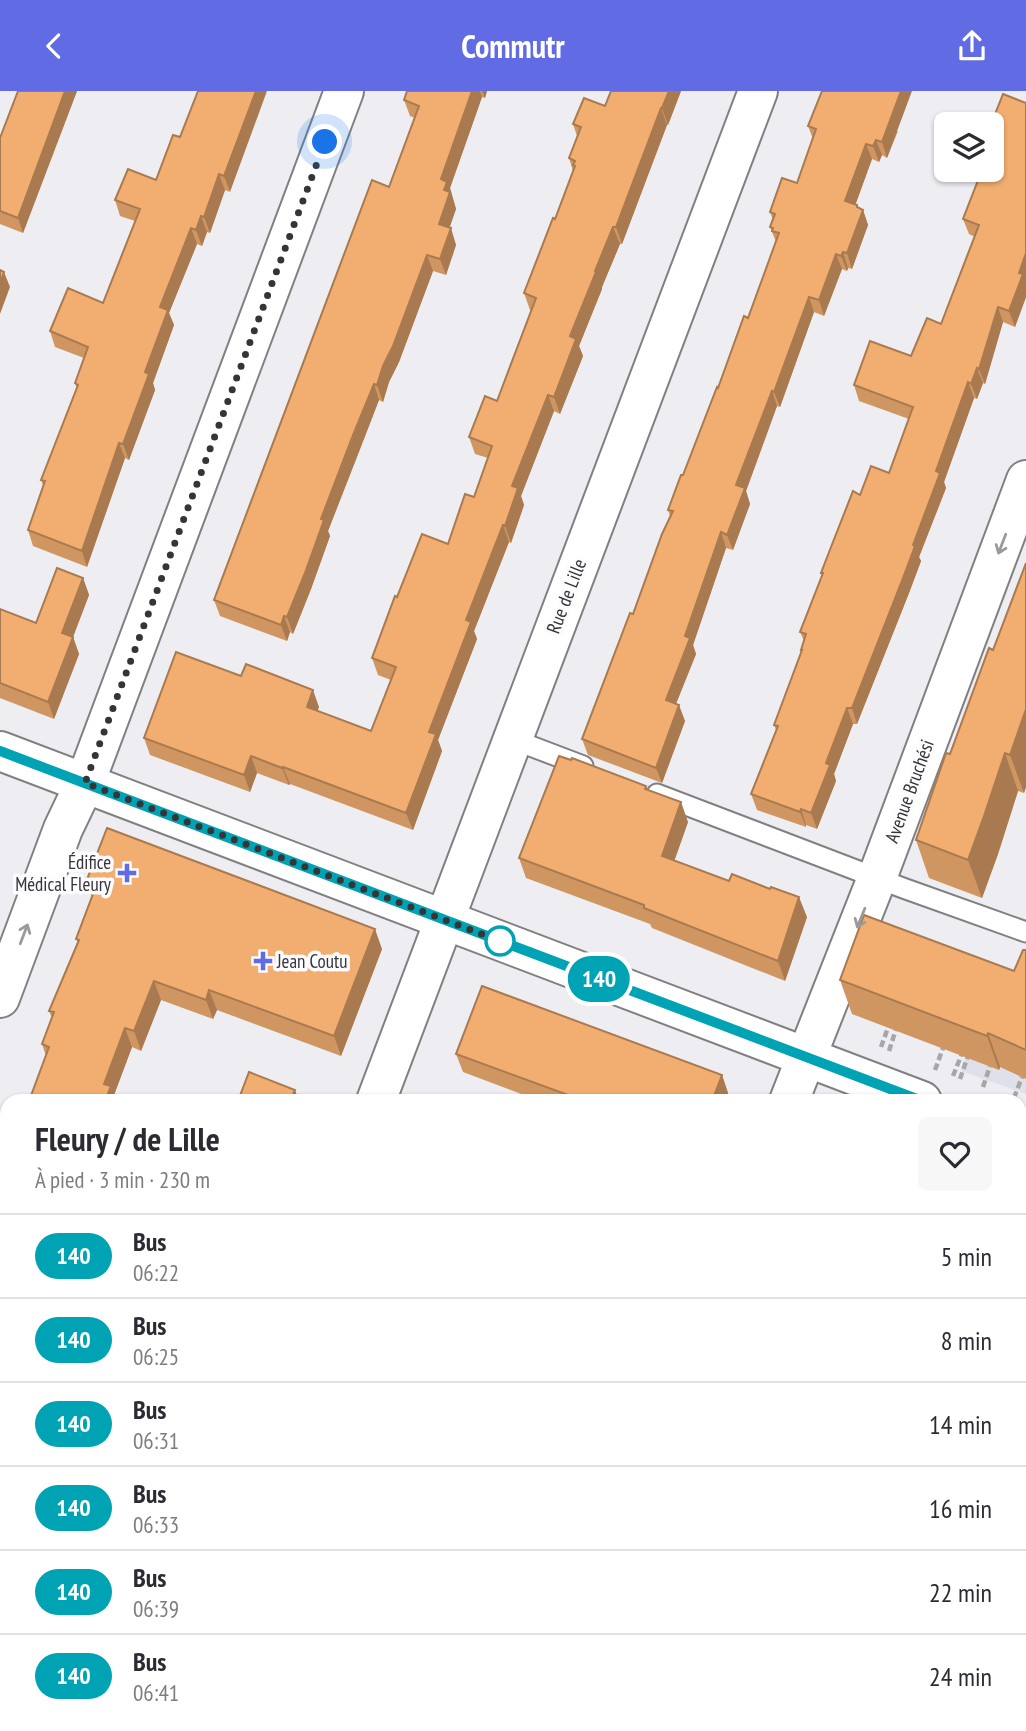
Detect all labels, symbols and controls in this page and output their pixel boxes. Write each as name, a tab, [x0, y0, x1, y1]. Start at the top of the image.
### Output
text: Commutr	[461, 25, 565, 67]
icon: back	[35, 27, 73, 65]
icon: share	[953, 27, 991, 65]
map controls	[934, 112, 1004, 182]
button: layers	[934, 112, 1004, 182]
your location	[307, 124, 342, 159]
one-way arrow	[995, 533, 1007, 555]
street label: Rue de Lille	[541, 555, 591, 637]
street label: Avenue Bruchési	[879, 736, 939, 846]
place label: Édifice Médical Fleury	[15, 850, 112, 896]
marker: Édifice Médical Fleury	[117, 863, 137, 883]
one-way arrow	[854, 906, 867, 928]
one-way arrow	[19, 923, 31, 945]
unlabelled marker	[485, 926, 515, 956]
place label: Jean Coutu	[276, 949, 348, 973]
marker: Jean Coutu	[255, 953, 271, 969]
line badge: 140	[559, 956, 639, 1002]
text: 140	[582, 963, 616, 994]
text: Fleury / de Lille	[35, 1117, 220, 1160]
button: heart	[918, 1117, 992, 1191]
text: À pied · 3 min · 230 m	[35, 1165, 210, 1194]
text: Bus	[133, 1225, 166, 1258]
text: 140	[56, 1240, 91, 1271]
text: 5 min	[941, 1240, 992, 1273]
text: 06:22	[133, 1258, 179, 1287]
text: Bus	[133, 1309, 166, 1342]
text: 140	[56, 1324, 91, 1355]
text: 8 min	[941, 1324, 992, 1357]
text: 06:25	[133, 1342, 179, 1371]
text: Bus	[133, 1393, 166, 1426]
text: 140	[56, 1408, 91, 1439]
text: 14 min	[929, 1408, 992, 1441]
text: 06:31	[133, 1426, 179, 1455]
text: Bus	[133, 1477, 166, 1510]
text: 140	[56, 1492, 91, 1523]
text: 16 min	[929, 1492, 992, 1525]
text: 06:33	[133, 1510, 179, 1539]
text: Bus	[133, 1561, 166, 1594]
text: 140	[56, 1576, 91, 1607]
text: 22 min	[929, 1576, 992, 1609]
text: 06:39	[133, 1594, 179, 1623]
text: Bus	[133, 1645, 166, 1678]
text: 140	[56, 1660, 91, 1691]
text: 24 min	[929, 1660, 992, 1693]
text: 06:41	[133, 1678, 179, 1707]

